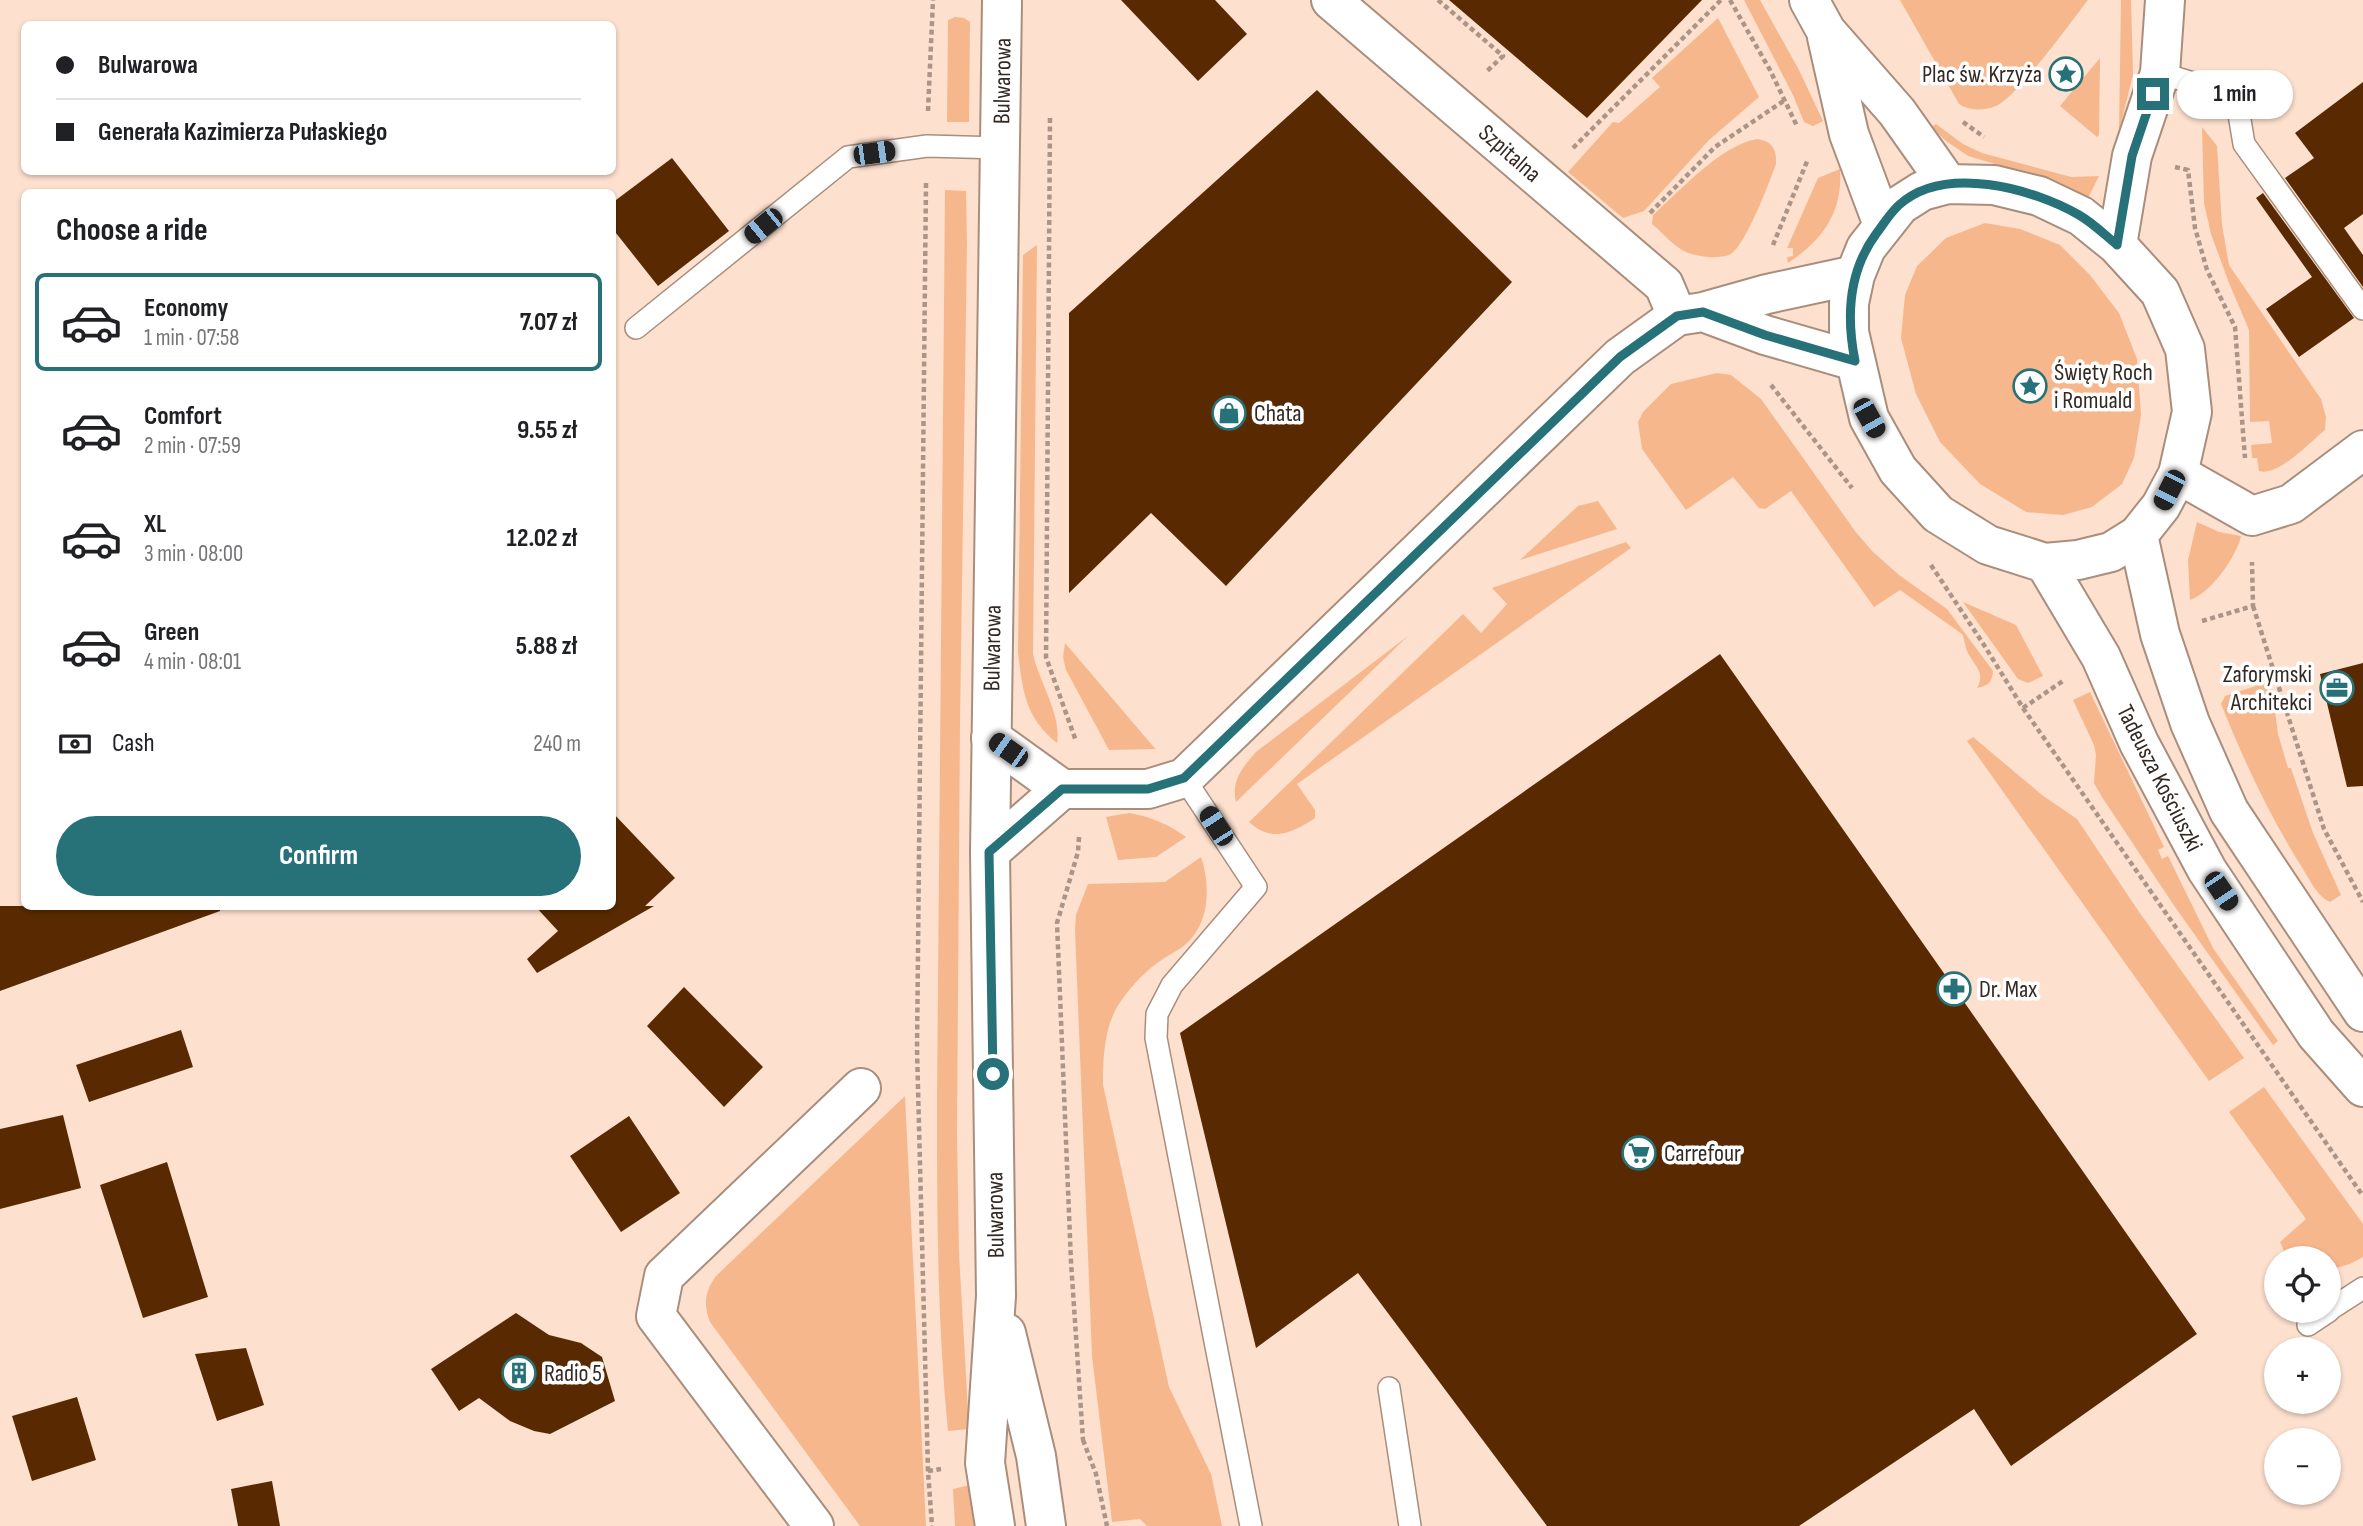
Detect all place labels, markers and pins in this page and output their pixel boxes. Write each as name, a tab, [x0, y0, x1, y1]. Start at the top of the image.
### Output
place icon: Plac św. Krzyża	[2047, 55, 2085, 93]
place label: Plac św. Krzyża	[1922, 60, 2042, 89]
place label: Święty Roch i Romuald	[2054, 358, 2153, 415]
place icon: Święty Roch i Romuald	[2011, 367, 2049, 405]
shop icon: Chata	[1210, 394, 1248, 432]
place label: Chata	[1254, 399, 1302, 428]
place label: Zaforymski Architekci	[2223, 660, 2312, 717]
office icon: Zaforymski Architekci	[2318, 669, 2356, 707]
pharmacy icon: Dr. Max	[1935, 970, 1973, 1008]
place label: Dr. Max	[1979, 975, 2037, 1004]
supermarket icon: Carrefour	[1620, 1134, 1658, 1172]
place label: Carrefour	[1664, 1139, 1741, 1168]
building icon: Radio 5	[500, 1354, 538, 1392]
place label: Radio 5	[544, 1359, 602, 1388]

